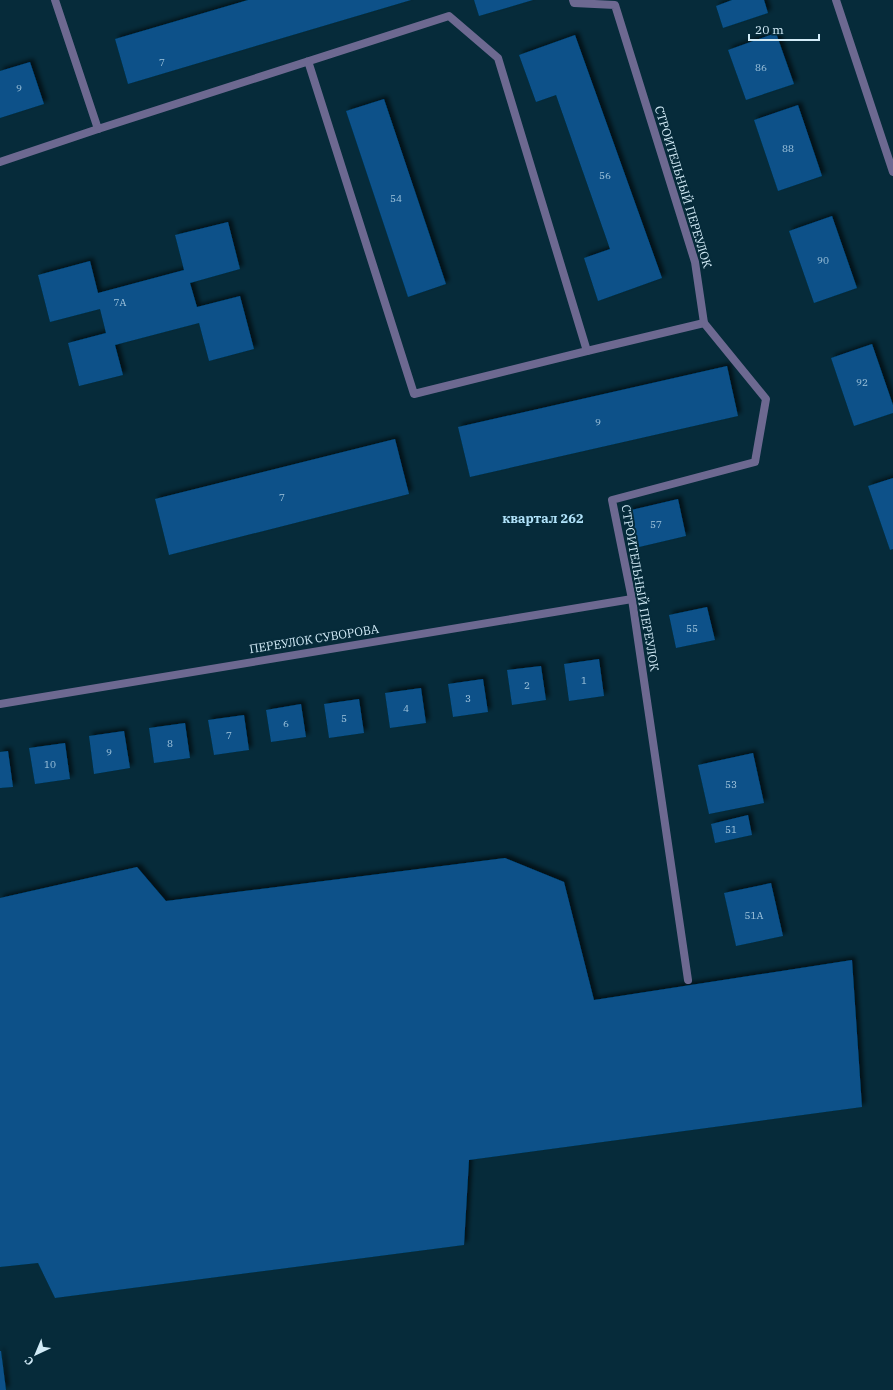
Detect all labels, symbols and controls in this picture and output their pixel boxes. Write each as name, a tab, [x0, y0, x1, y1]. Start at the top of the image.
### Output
scale bar	[749, 16, 819, 42]
text: 20 m	[755, 22, 784, 37]
house number: 7	[159, 56, 165, 69]
house number: 86	[755, 61, 767, 74]
house number: 9	[16, 82, 22, 95]
street label: СТРОИТЕЛЬНЫЙ ПЕРЕУЛОК	[652, 104, 716, 271]
house number: 88	[782, 142, 794, 155]
house number: 56	[599, 169, 611, 182]
house number: 54	[390, 192, 402, 205]
house number: 90	[817, 254, 829, 267]
house number: 7А	[114, 296, 127, 309]
house number: 92	[856, 376, 868, 389]
house number: 9	[595, 416, 601, 429]
house number: 7	[279, 491, 285, 504]
street label: СТРОИТЕЛЬНЫЙ ПЕРЕУЛОК	[618, 503, 663, 673]
district label: квартал 262	[502, 510, 584, 527]
house number: 57	[650, 518, 662, 531]
street label: ПЕРЕУЛОК СУВОРОВА	[248, 621, 381, 656]
house number: 55	[686, 622, 698, 635]
house number: 1	[581, 674, 587, 687]
house number: 2	[524, 679, 530, 692]
house number: 3	[465, 692, 471, 705]
house number: 4	[403, 702, 409, 715]
house number: 5	[341, 712, 347, 725]
house number: 6	[283, 717, 289, 730]
house number: 7	[226, 729, 232, 742]
house number: 8	[167, 737, 173, 750]
house number: 9	[106, 746, 112, 759]
house number: 10	[44, 758, 56, 771]
house number: 53	[725, 778, 737, 791]
house number: 51	[725, 823, 737, 836]
house number: 51А	[745, 909, 764, 922]
north arrow	[16, 1334, 56, 1374]
text: С	[22, 1354, 37, 1369]

